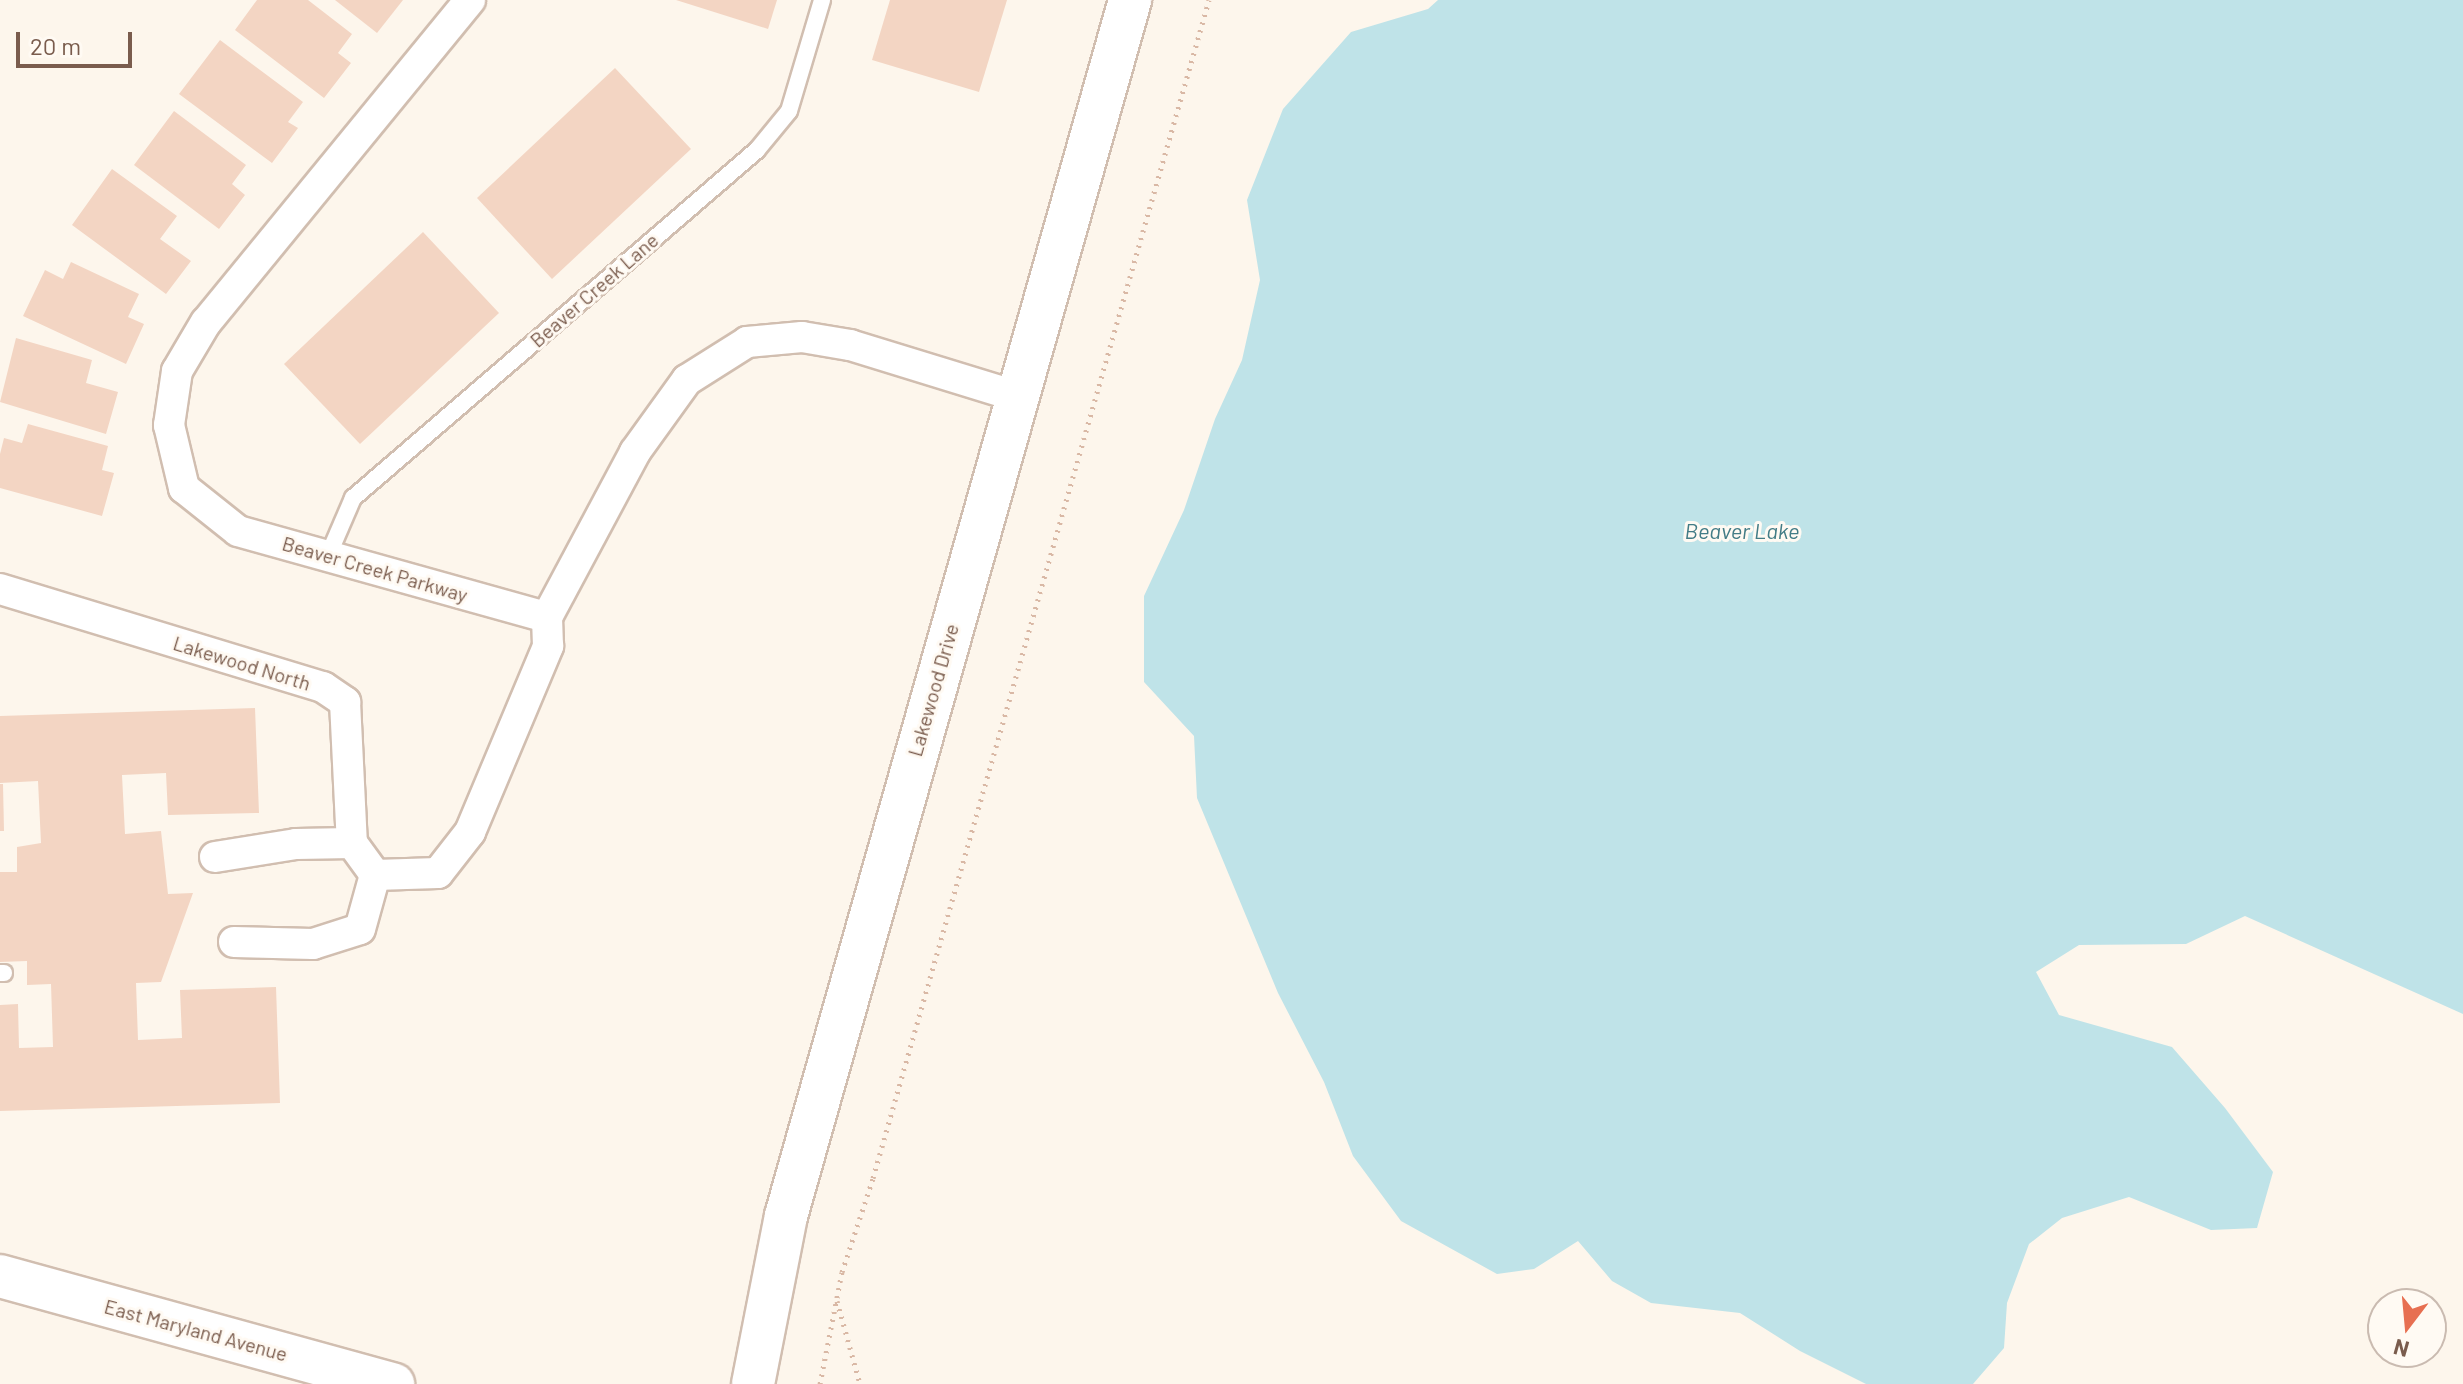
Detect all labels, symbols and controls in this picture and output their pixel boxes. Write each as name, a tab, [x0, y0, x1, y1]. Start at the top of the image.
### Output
scale bar	[20, 16, 136, 66]
text: 20 m	[30, 31, 81, 60]
street label: Beaver Creek Lane	[525, 228, 663, 352]
water label: Beaver Lake	[1685, 518, 1799, 544]
street label: Beaver Creek Parkway	[280, 531, 470, 607]
street label: Lakewood Drive	[903, 621, 963, 759]
street label: Lakewood North	[170, 631, 314, 695]
north arrow	[2367, 1288, 2447, 1368]
street label: East Maryland Avenue	[102, 1294, 290, 1366]
text: N	[2390, 1335, 2412, 1364]

